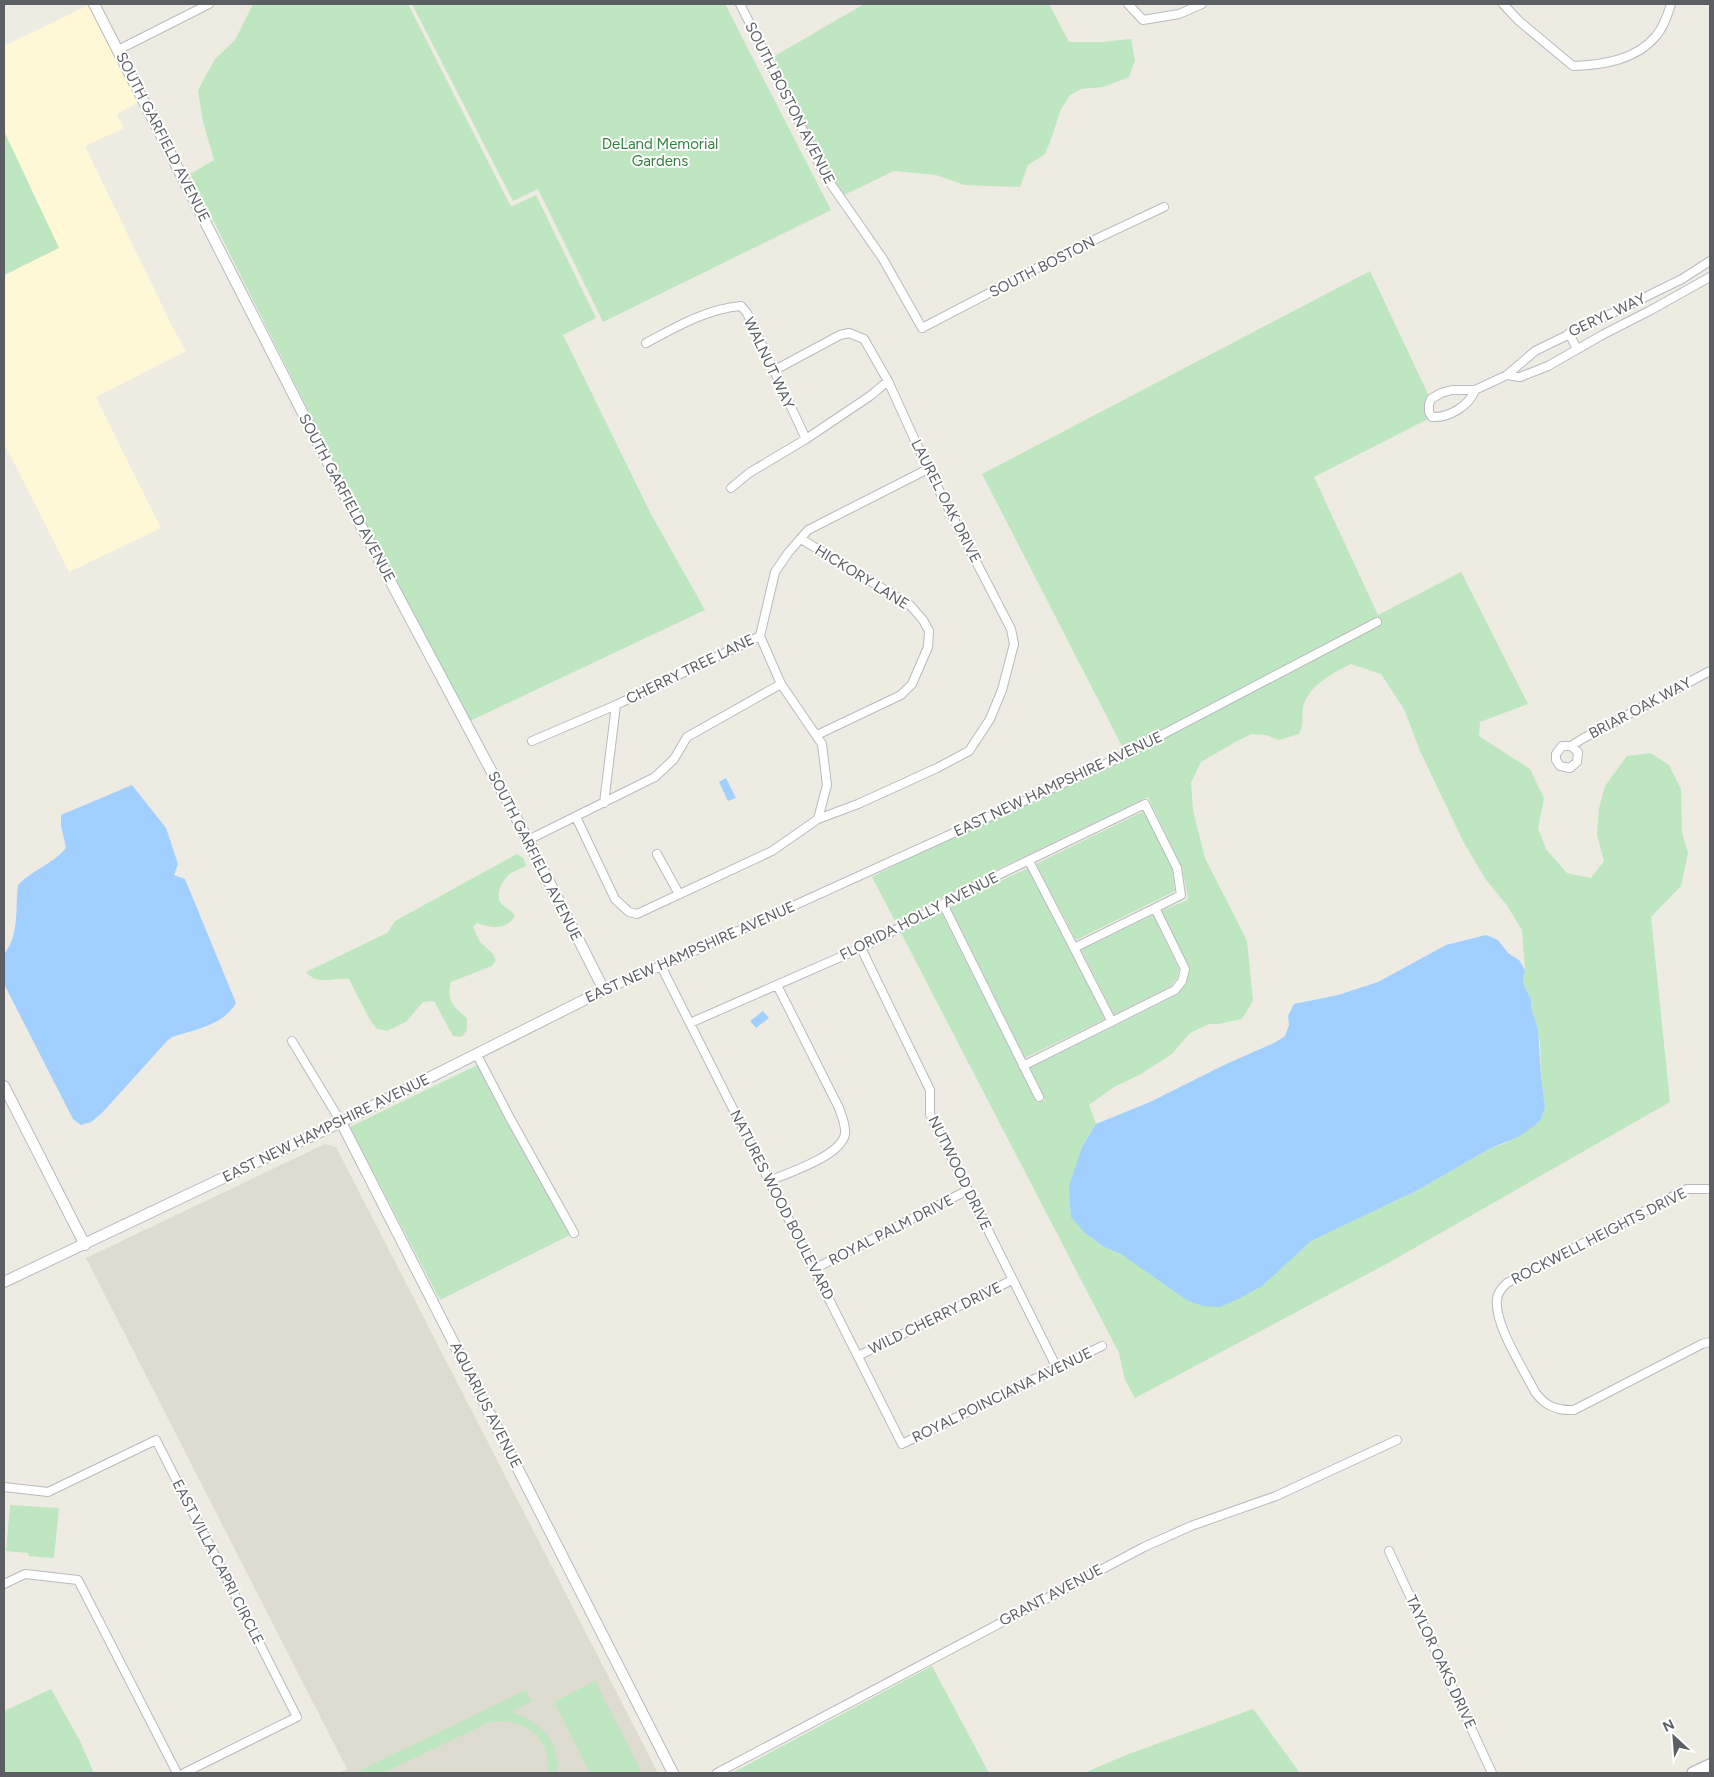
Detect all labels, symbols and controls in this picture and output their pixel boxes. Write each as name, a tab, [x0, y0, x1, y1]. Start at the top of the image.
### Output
street label: SOUTH BOSTON AVENUE	[741, 19, 839, 187]
street label: SOUTH GARFIELD AVENUE	[112, 49, 214, 225]
park label: DeLand Memorial Gardens	[602, 135, 718, 170]
street label: SOUTH BOSTON	[986, 233, 1098, 301]
street label: GERYL WAY	[1565, 289, 1649, 341]
street label: WALNUT WAY	[740, 314, 798, 412]
street label: SOUTH GARFIELD AVENUE	[295, 411, 399, 585]
street label: LAUREL OAK DRIVE	[907, 436, 985, 566]
street label: HICKORY LANE	[812, 541, 912, 613]
street label: CHERRY TREE LANE	[623, 630, 757, 708]
street label: BRIAR OAK WAY	[1586, 673, 1694, 743]
street label: EAST NEW HAMPSHIRE AVENUE	[951, 728, 1165, 840]
street label: SOUTH GARFIELD AVENUE	[484, 768, 586, 944]
street label: FLORIDA HOLLY AVENUE	[837, 868, 1001, 964]
street label: EAST NEW HAMPSHIRE AVENUE	[582, 897, 798, 1007]
street label: EAST NEW HAMPSHIRE AVENUE	[220, 1070, 432, 1186]
street label: NATURES WOOD BOULEVARD	[726, 1107, 838, 1303]
street label: NUTWOOD DRIVE	[924, 1113, 996, 1233]
street label: ROCKWELL HEIGHTS DRIVE	[1508, 1184, 1690, 1288]
street label: ROYAL PALM DRIVE	[826, 1191, 956, 1269]
street label: WILD CHERRY DRIVE	[866, 1278, 1004, 1358]
street label: AQUARIUS AVENUE	[446, 1339, 526, 1471]
street label: ROYAL POINCIANA AVENUE	[909, 1344, 1095, 1446]
street label: EAST VILLA CAPRI CIRCLE	[169, 1477, 267, 1647]
street label: GRANT AVENUE	[996, 1560, 1106, 1630]
street label: TAYLOR OAKS DRIVE	[1402, 1592, 1480, 1732]
north arrow	[1649, 1712, 1699, 1762]
text: N	[1660, 1716, 1677, 1736]

